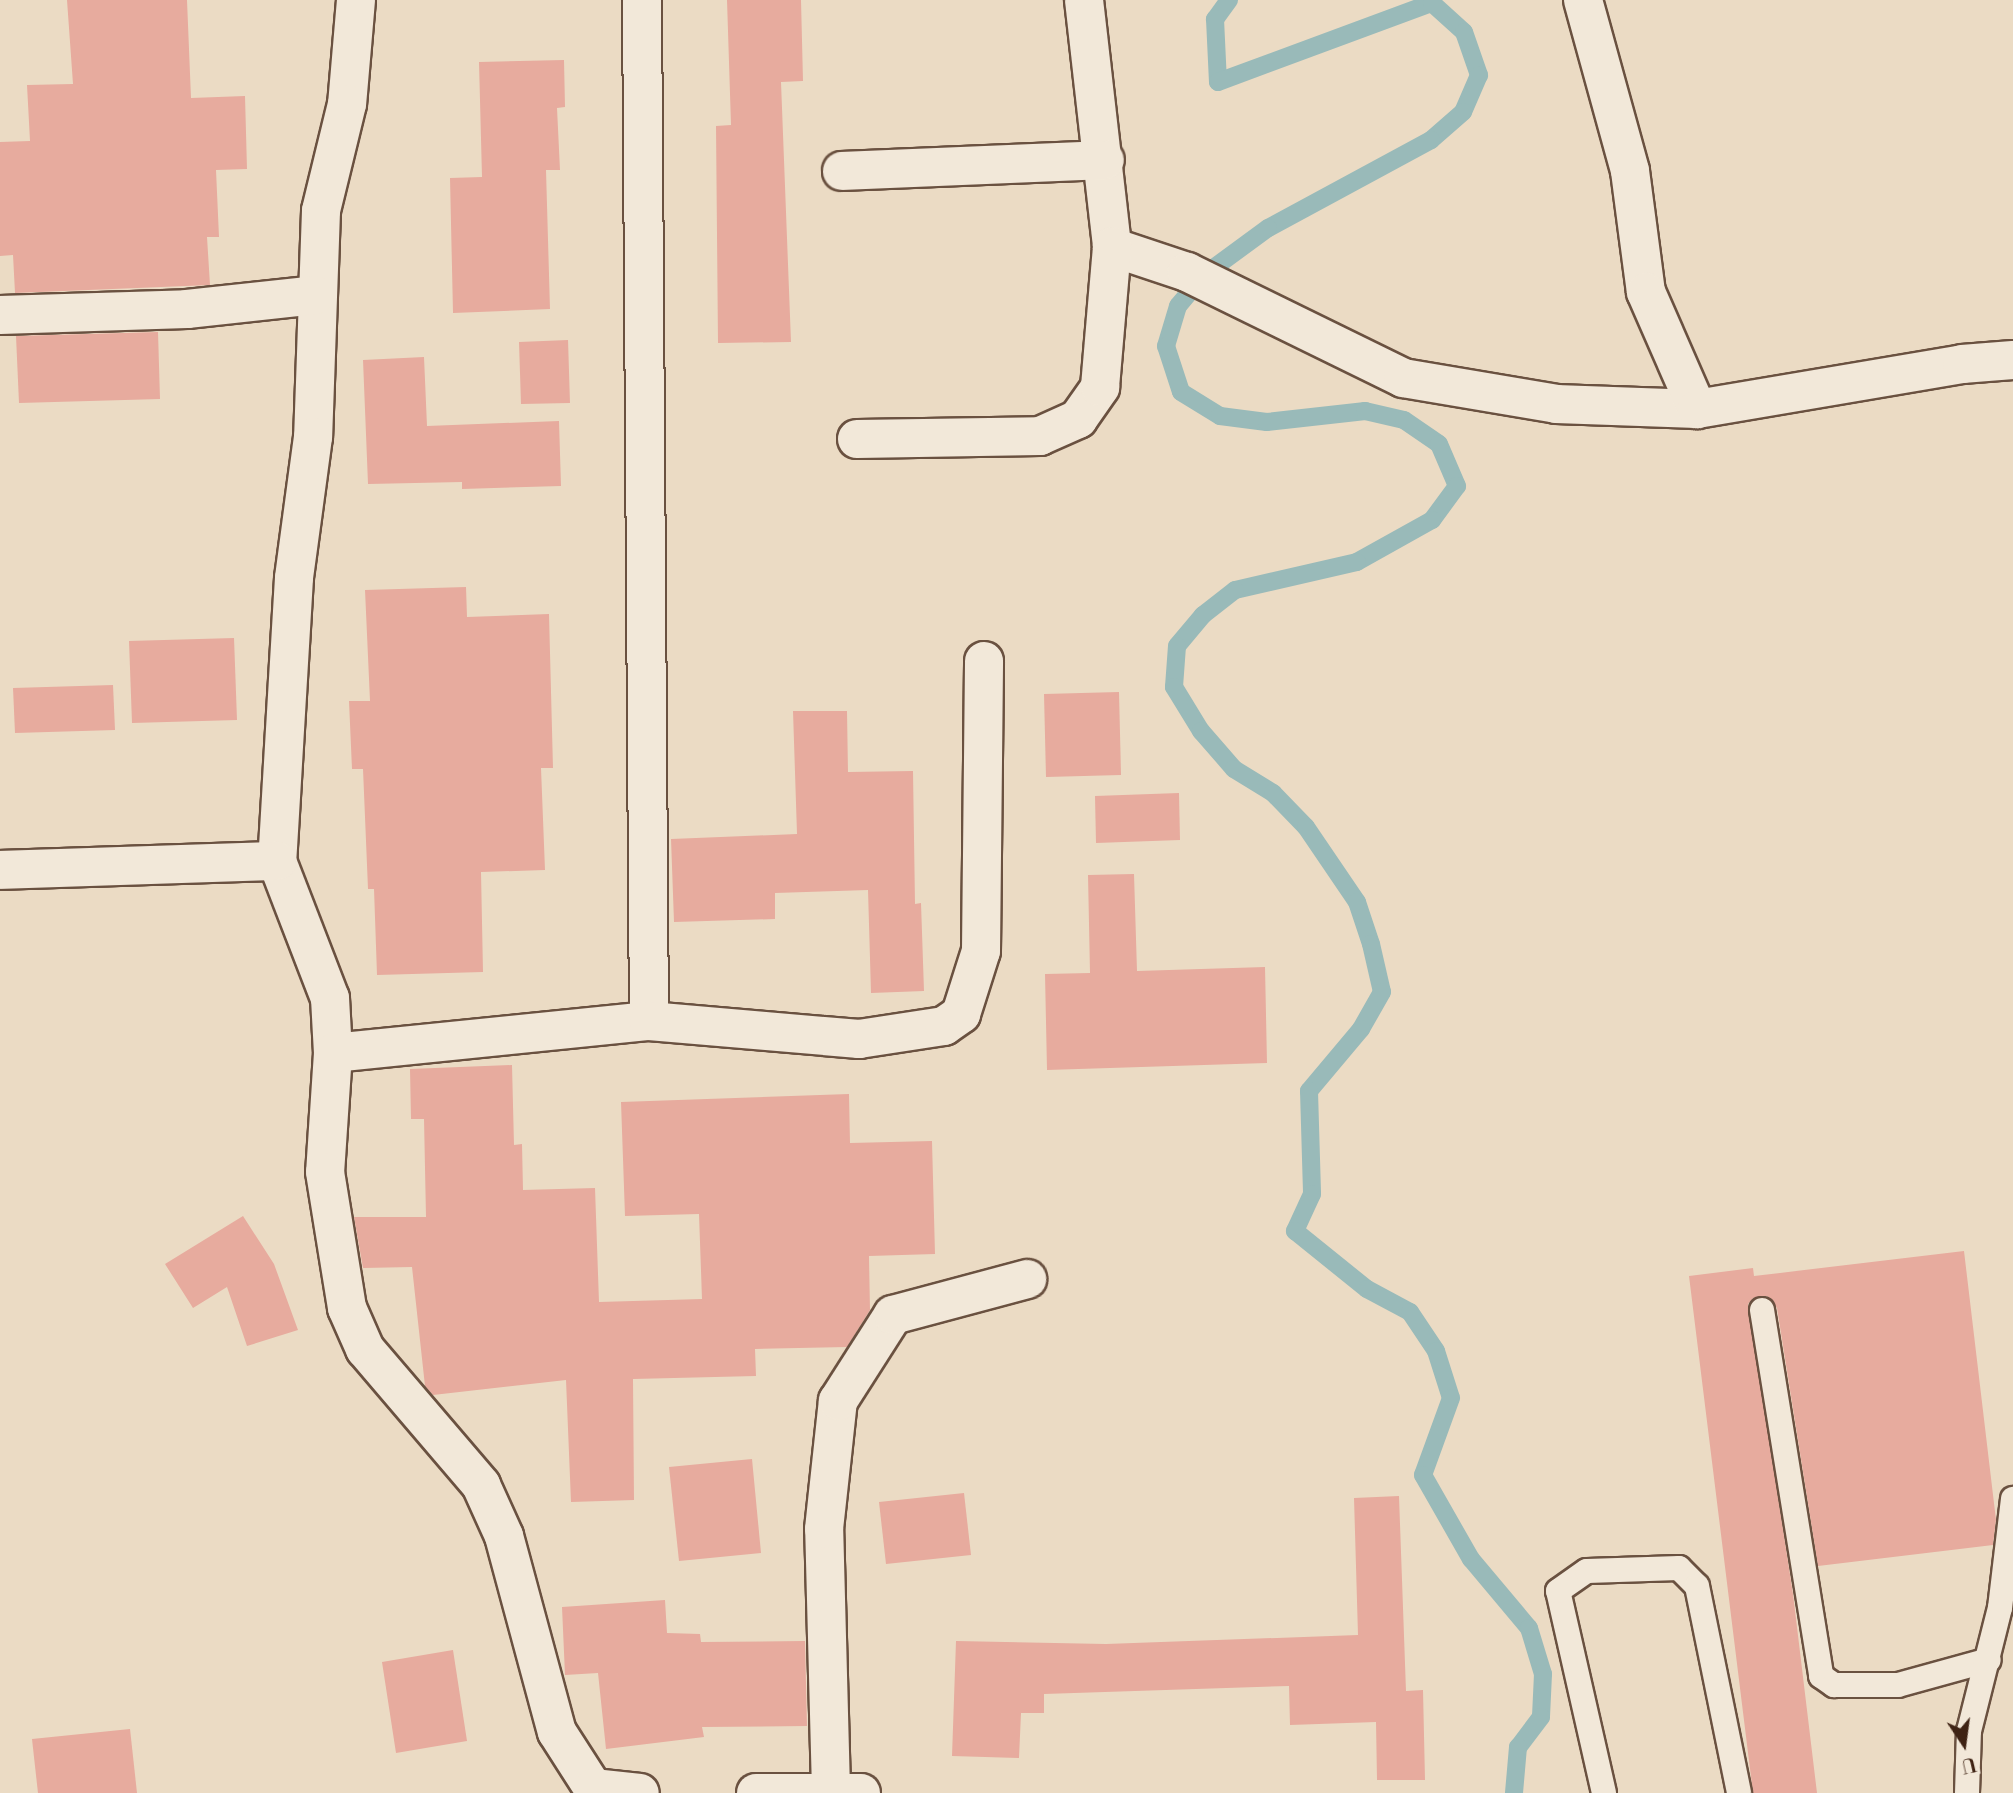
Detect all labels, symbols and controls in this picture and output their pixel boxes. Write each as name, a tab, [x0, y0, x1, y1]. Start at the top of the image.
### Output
north arrow	[1929, 1709, 1999, 1779]
text: U	[1959, 1751, 1979, 1778]

